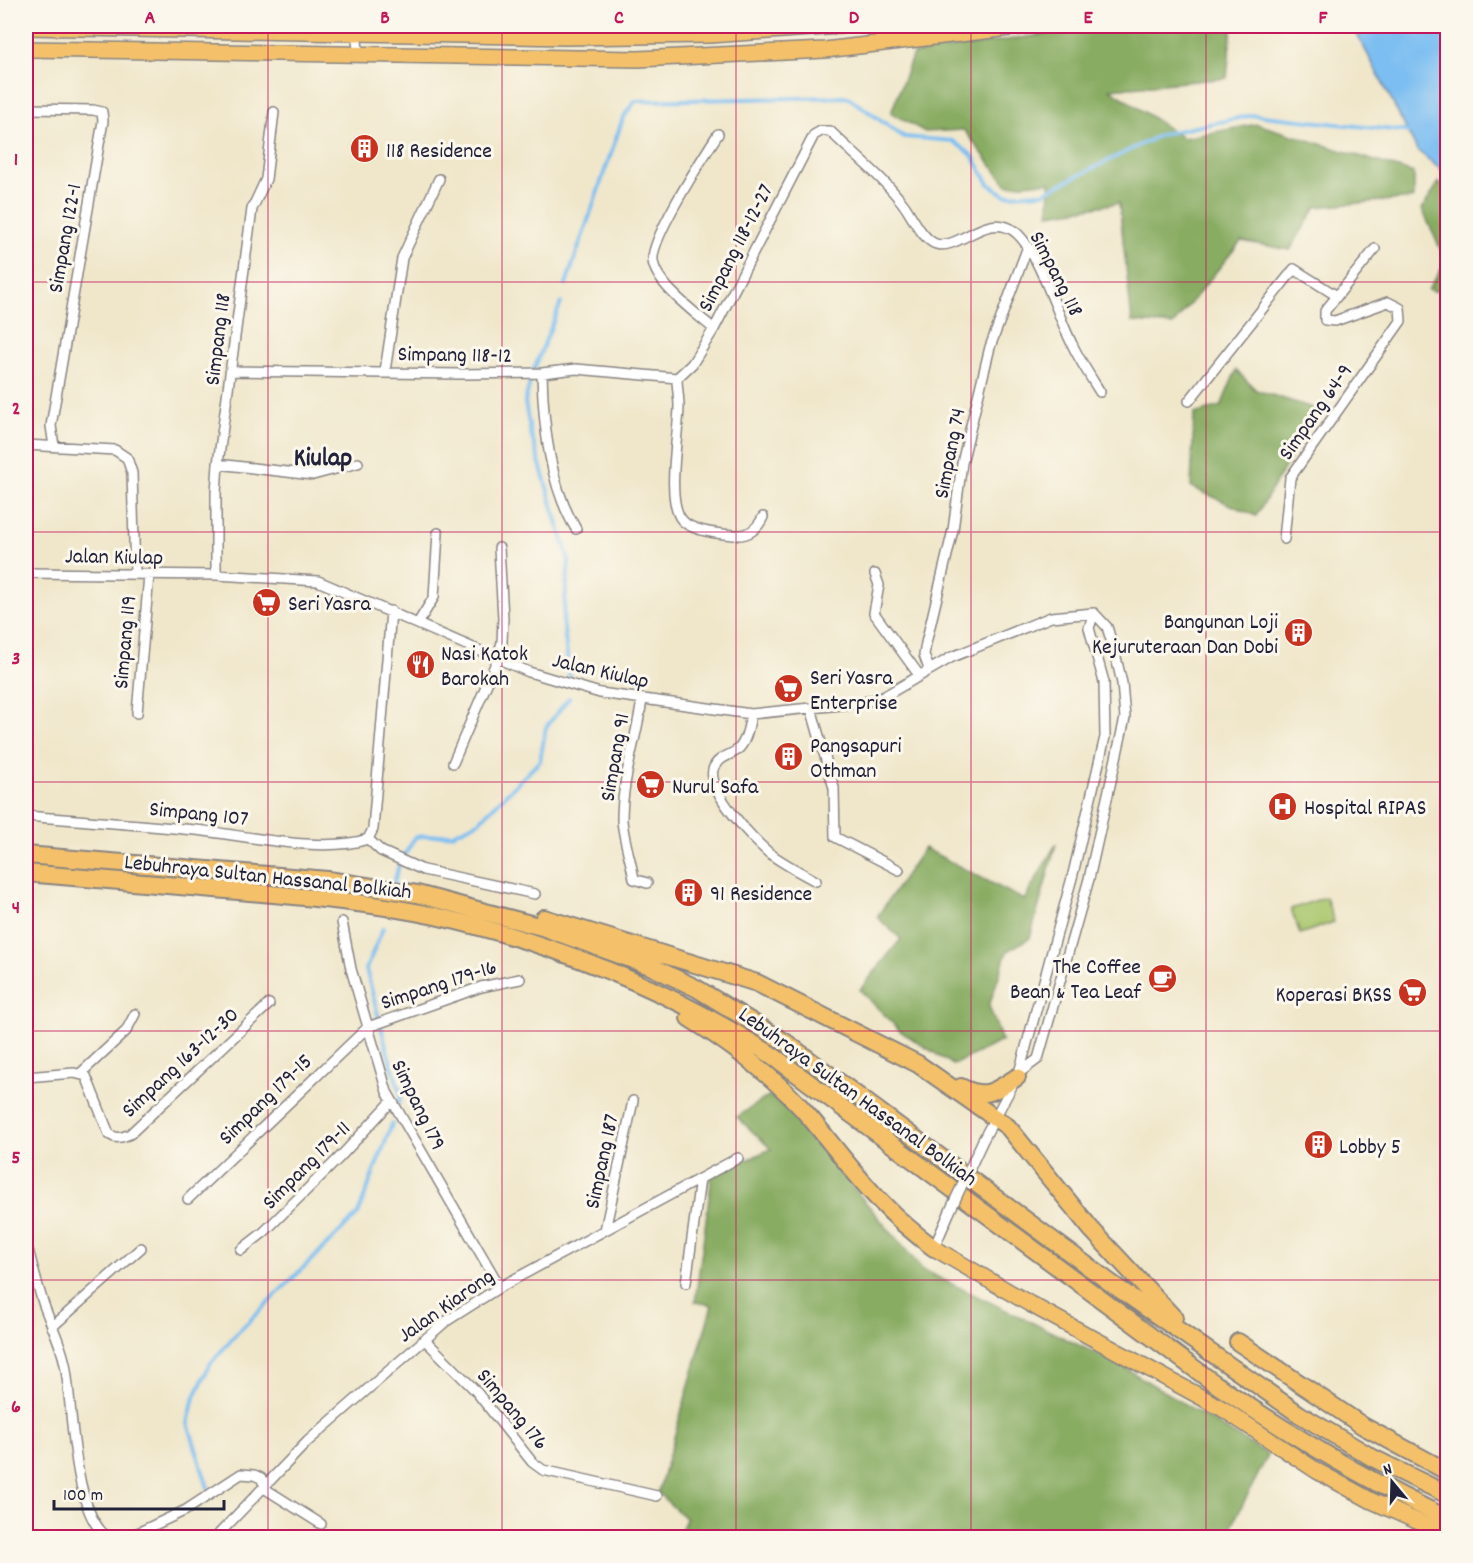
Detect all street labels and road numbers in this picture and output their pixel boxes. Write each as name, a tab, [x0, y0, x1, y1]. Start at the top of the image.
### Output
street label: Simpang 118-12-27	[692, 179, 783, 318]
street label: Simpang 122-1	[42, 181, 91, 296]
street label: Simpang 118	[1020, 226, 1090, 323]
street label: Simpang 118	[198, 292, 241, 387]
street label: Simpang 118-12	[397, 340, 512, 373]
street label: Simpang 64-9	[1272, 358, 1362, 468]
street label: Simpang 74	[927, 406, 975, 502]
street label: Jalan Kiulap	[64, 542, 163, 575]
street label: Simpang 119	[107, 594, 146, 690]
street label: Jalan Kiulap	[549, 646, 652, 699]
street label: Simpang 91	[593, 711, 639, 804]
street label: Simpang 107	[148, 795, 250, 836]
street label: Lebuhraya Sultan Hassanal Bolkiah	[122, 848, 413, 909]
street label: Simpang 179-16	[377, 953, 501, 1020]
street label: Lebuhraya Sultan Hassanal Bolkiah	[731, 1000, 983, 1195]
street label: Simpang 163-12-30	[116, 1001, 247, 1126]
street label: Simpang 179-15	[213, 1048, 320, 1153]
street label: Simpang 179	[382, 1055, 452, 1156]
street label: Simpang 187	[578, 1111, 629, 1212]
street label: Simpang 179-11	[256, 1115, 359, 1218]
street label: Jalan Kiarong	[393, 1262, 502, 1351]
street label: Simpang 176	[468, 1363, 555, 1458]

